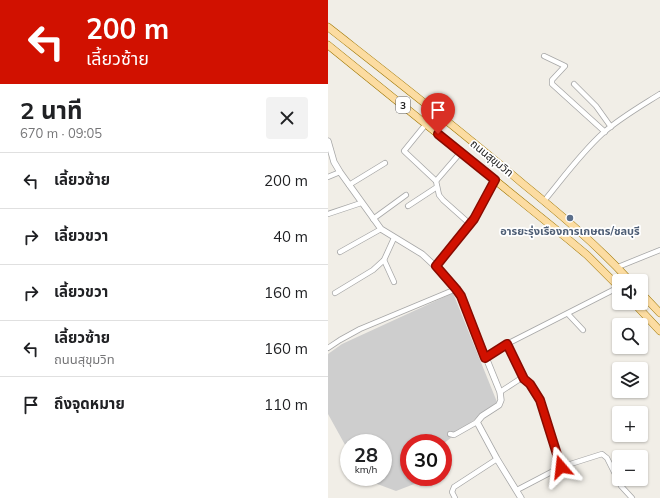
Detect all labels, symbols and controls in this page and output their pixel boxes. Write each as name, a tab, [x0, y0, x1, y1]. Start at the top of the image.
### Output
text: 200 m	[86, 11, 169, 46]
icon: left	[20, 16, 72, 68]
text: เลี้ยวซ้าย	[86, 47, 149, 70]
pin	[421, 93, 455, 134]
text: 2 นาที	[20, 95, 82, 125]
button: close	[266, 97, 308, 139]
road number: 3	[396, 97, 410, 113]
icon: arrive	[427, 99, 449, 121]
text: 670 m · 09:05	[20, 125, 102, 141]
street label: ถนนสุขุมวิท	[468, 136, 516, 180]
icon: left	[20, 170, 42, 192]
text: เลี้ยวซ้าย	[54, 170, 110, 189]
text: 200 m	[264, 171, 308, 190]
marker: อารยะรุ่งเรืองการเกษตร/ชลบุรี	[565, 213, 575, 223]
place label: อารยะรุ่งเรืองการเกษตร/ชลบุรี	[500, 224, 640, 238]
icon: right	[20, 226, 42, 248]
text: เลี้ยวขวา	[54, 226, 108, 245]
text: 40 m	[273, 227, 308, 246]
map controls	[612, 274, 648, 486]
button: sound	[612, 274, 648, 310]
icon: right	[20, 282, 42, 304]
text: เลี้ยวขวา	[54, 282, 108, 301]
text: 160 m	[264, 283, 308, 302]
button: search	[612, 318, 648, 354]
text: เลี้ยวซ้าย	[54, 328, 110, 347]
icon: left	[20, 338, 42, 360]
text: 160 m	[264, 339, 308, 358]
text: ถนนสุขุมวิท	[54, 351, 115, 367]
button: layers	[612, 362, 648, 398]
icon: arrive	[20, 394, 42, 416]
text: ถึงจุดหมาย	[54, 394, 125, 413]
text: 110 m	[264, 395, 308, 414]
button: +	[612, 406, 648, 442]
speed limit sign: 30	[400, 434, 452, 486]
text: 28	[354, 442, 378, 467]
position arrow	[540, 446, 582, 488]
button: −	[612, 450, 648, 486]
text: km/h	[355, 463, 377, 476]

